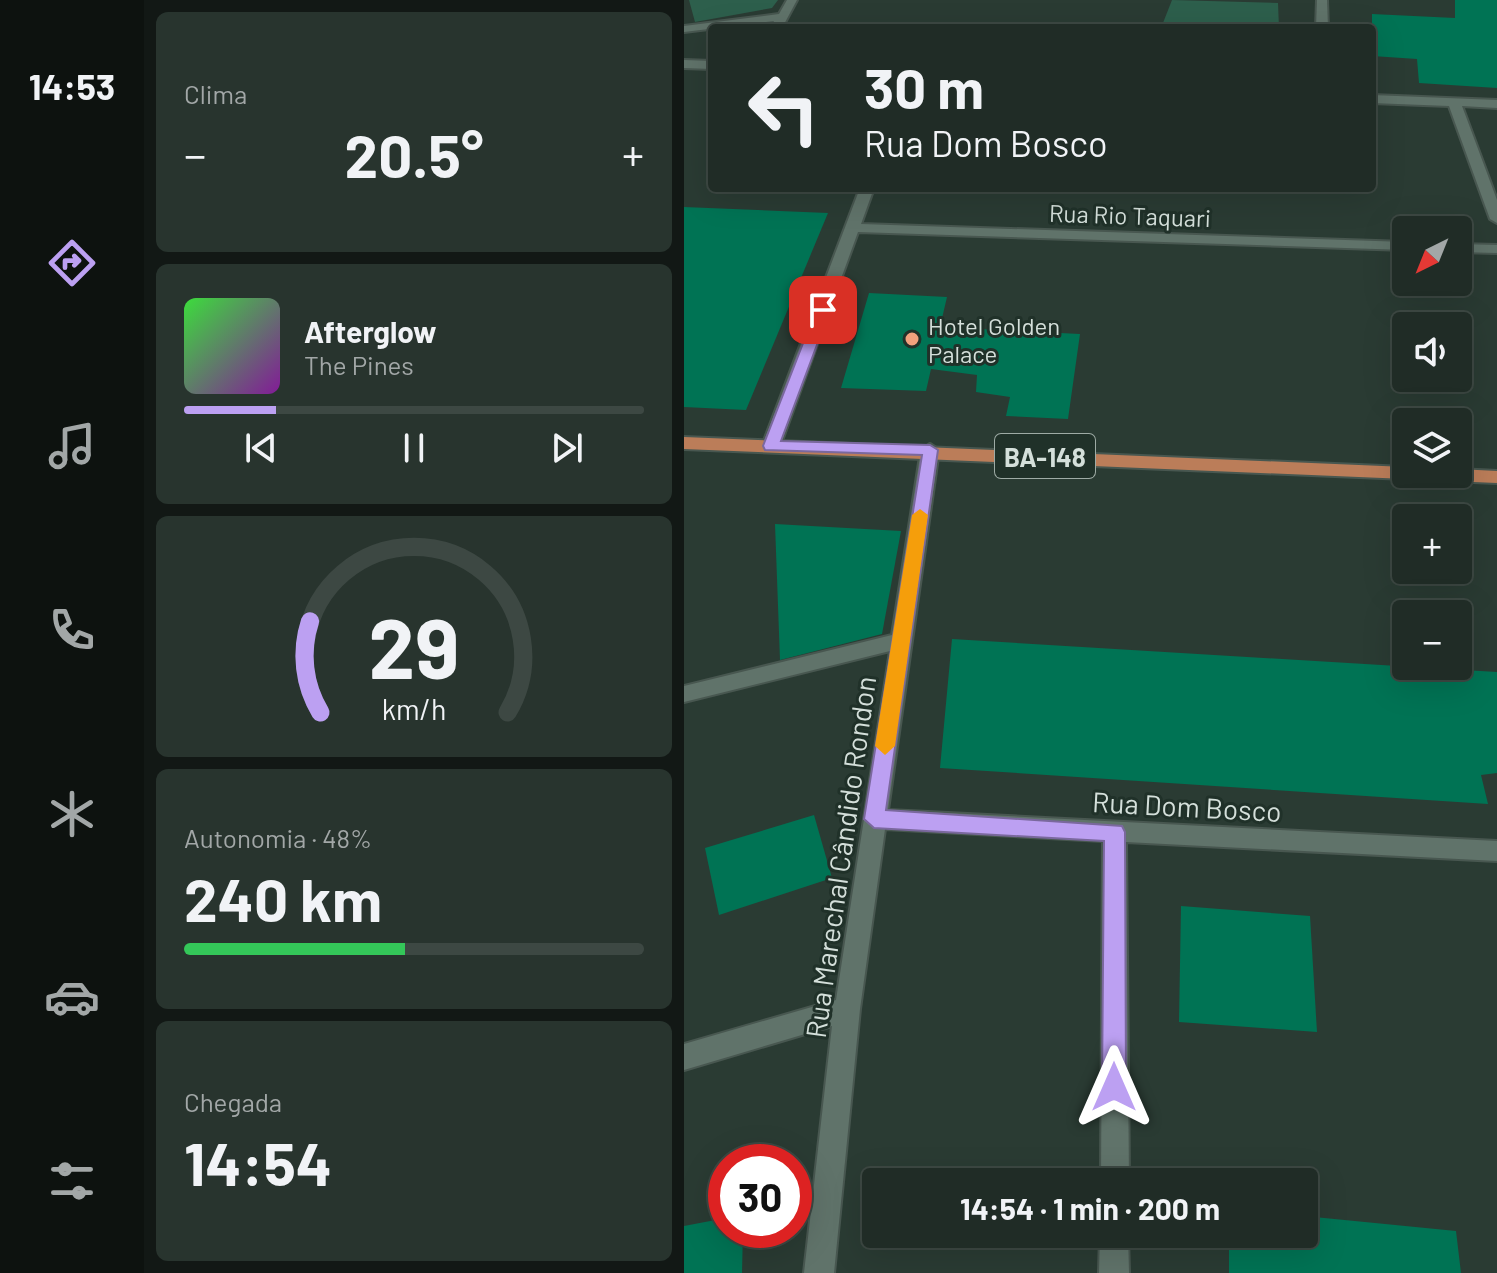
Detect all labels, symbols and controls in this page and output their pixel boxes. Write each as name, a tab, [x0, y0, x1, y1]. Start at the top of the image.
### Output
text: 30 m	[864, 53, 984, 120]
icon: left	[732, 56, 836, 160]
text: 14:53	[29, 64, 115, 107]
text: Clima	[184, 78, 247, 109]
text: 20.5°	[345, 118, 483, 190]
text: Rua Dom Bosco	[864, 121, 1108, 164]
text: −	[184, 127, 206, 180]
text: +	[622, 127, 644, 180]
street label: Rua Rio Taquari	[1048, 198, 1212, 232]
north arrow	[1392, 216, 1472, 296]
map controls	[1392, 216, 1472, 680]
icon: directions	[44, 235, 100, 291]
pin	[789, 276, 857, 344]
icon: arrive	[801, 288, 845, 332]
place label: Hotel Golden Palace	[928, 311, 1060, 368]
button: sound	[1392, 312, 1472, 392]
text: Afterglow	[304, 313, 437, 349]
marker: Hotel Golden Palace	[903, 330, 921, 348]
text: The Pines	[304, 349, 414, 380]
button: layers	[1392, 408, 1472, 488]
icon: music	[44, 418, 100, 474]
icon: previous	[239, 426, 283, 470]
icon: pause	[392, 426, 436, 470]
icon: next	[545, 426, 589, 470]
road number: BA-148	[995, 434, 1095, 478]
button: +	[1392, 504, 1472, 584]
text: 29	[369, 595, 459, 695]
button: −	[1392, 600, 1472, 680]
icon: phone	[44, 602, 100, 658]
street label: Rua Marechal Cândido Rondon	[798, 674, 882, 1040]
text: km/h	[382, 691, 446, 726]
street label: Rua Dom Bosco	[1092, 784, 1282, 828]
icon: climate	[44, 786, 100, 842]
text: Autonomia · 48%	[184, 822, 372, 853]
text: 240 km	[184, 862, 382, 934]
icon: car	[44, 969, 100, 1025]
position arrow	[1072, 1045, 1156, 1129]
text: Chegada	[184, 1086, 282, 1117]
text: 14:54	[184, 1126, 332, 1198]
speed limit sign: 30	[708, 1144, 812, 1248]
icon: filters	[44, 1153, 100, 1209]
text: 14:54 · 1 min · 200 m	[960, 1190, 1220, 1226]

